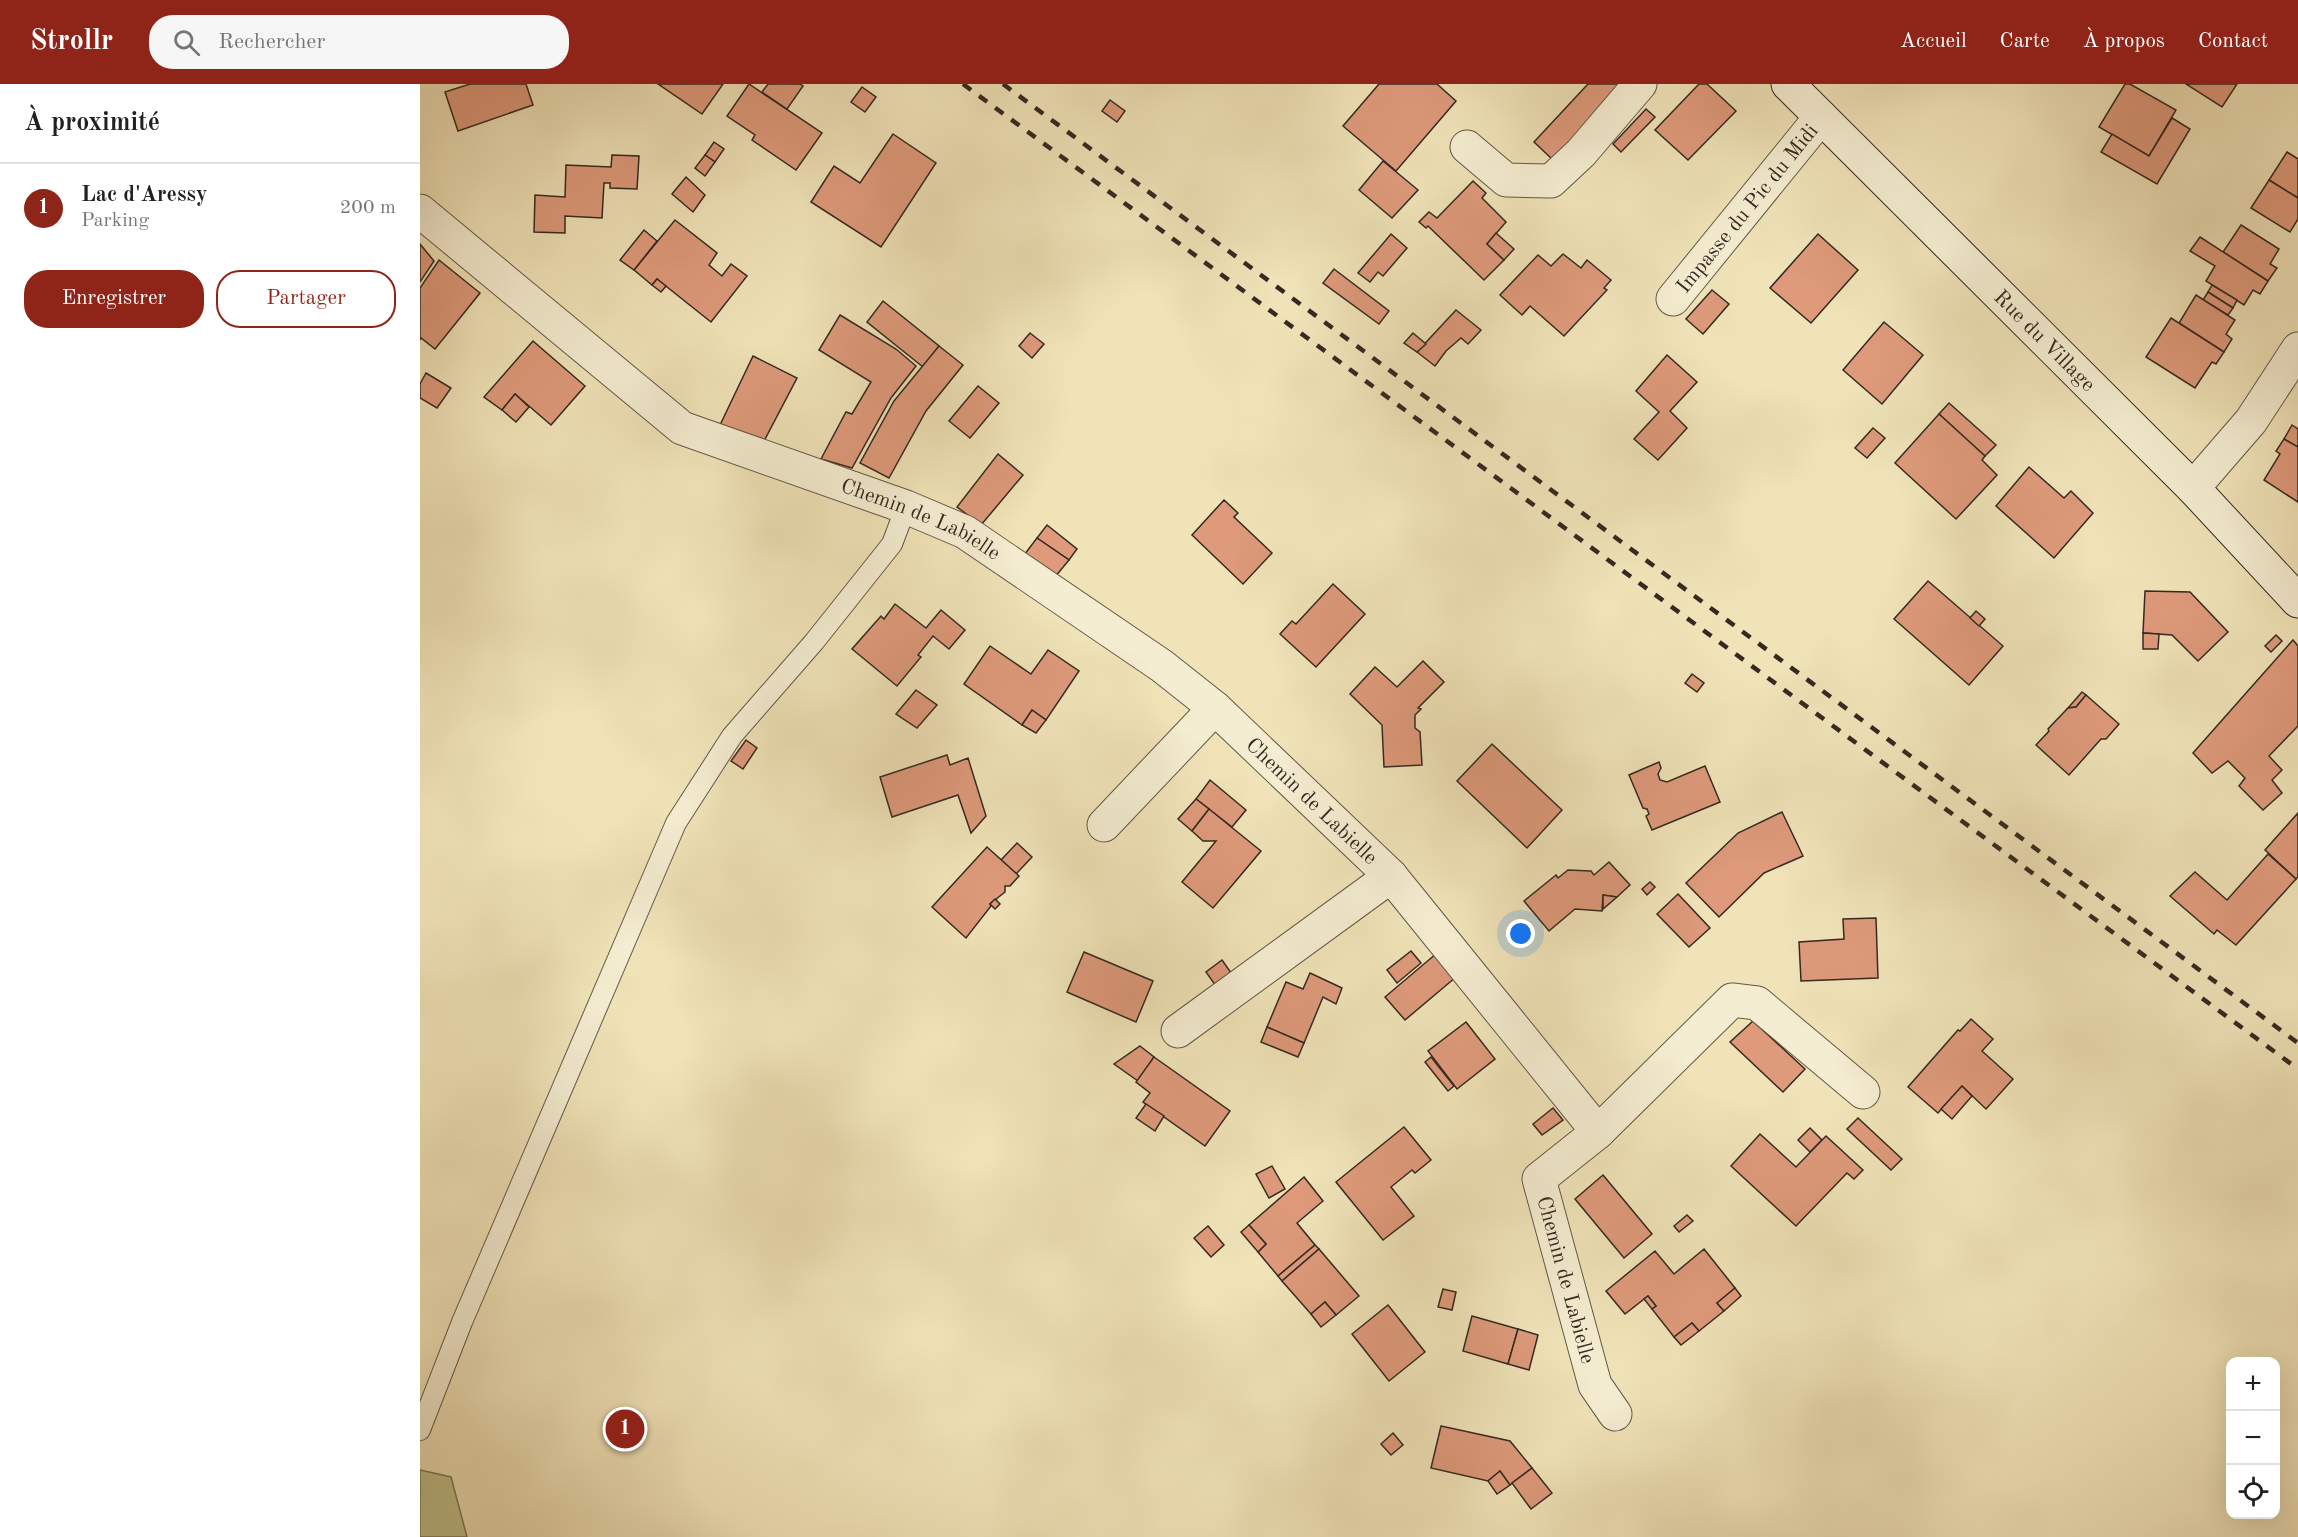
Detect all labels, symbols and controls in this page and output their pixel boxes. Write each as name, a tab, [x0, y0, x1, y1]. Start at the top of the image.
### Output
search box	[149, 15, 569, 69]
icon: search	[170, 26, 203, 59]
text: Strollr	[30, 28, 113, 56]
text: Rechercher	[218, 31, 326, 53]
text: Accueil	[1900, 31, 1967, 52]
text: Carte	[2000, 31, 2050, 52]
text: À propos	[2083, 31, 2165, 52]
text: Contact	[2198, 31, 2268, 52]
text: À proximité	[24, 110, 160, 136]
street label: Impasse du Pic du Midi	[1673, 121, 1823, 298]
text: Lac d'Aressy	[81, 184, 207, 206]
text: 1	[38, 198, 49, 218]
text: 200 m	[340, 198, 396, 218]
text: Parking	[81, 211, 149, 231]
button: Enregistrer	[24, 270, 204, 328]
button: Partager	[216, 270, 396, 328]
street label: Rue du Village	[1989, 287, 2099, 396]
street label: Chemin de Labielle	[838, 476, 1004, 565]
street label: Chemin de Labielle	[1241, 735, 1381, 869]
your location	[1506, 919, 1535, 948]
street label: Chemin de Labielle	[1532, 1194, 1598, 1366]
map controls	[2226, 1357, 2280, 1519]
button: +	[2226, 1357, 2280, 1411]
pin: 1	[606, 1406, 644, 1452]
button: −	[2226, 1411, 2280, 1465]
button: locate	[2226, 1465, 2280, 1519]

